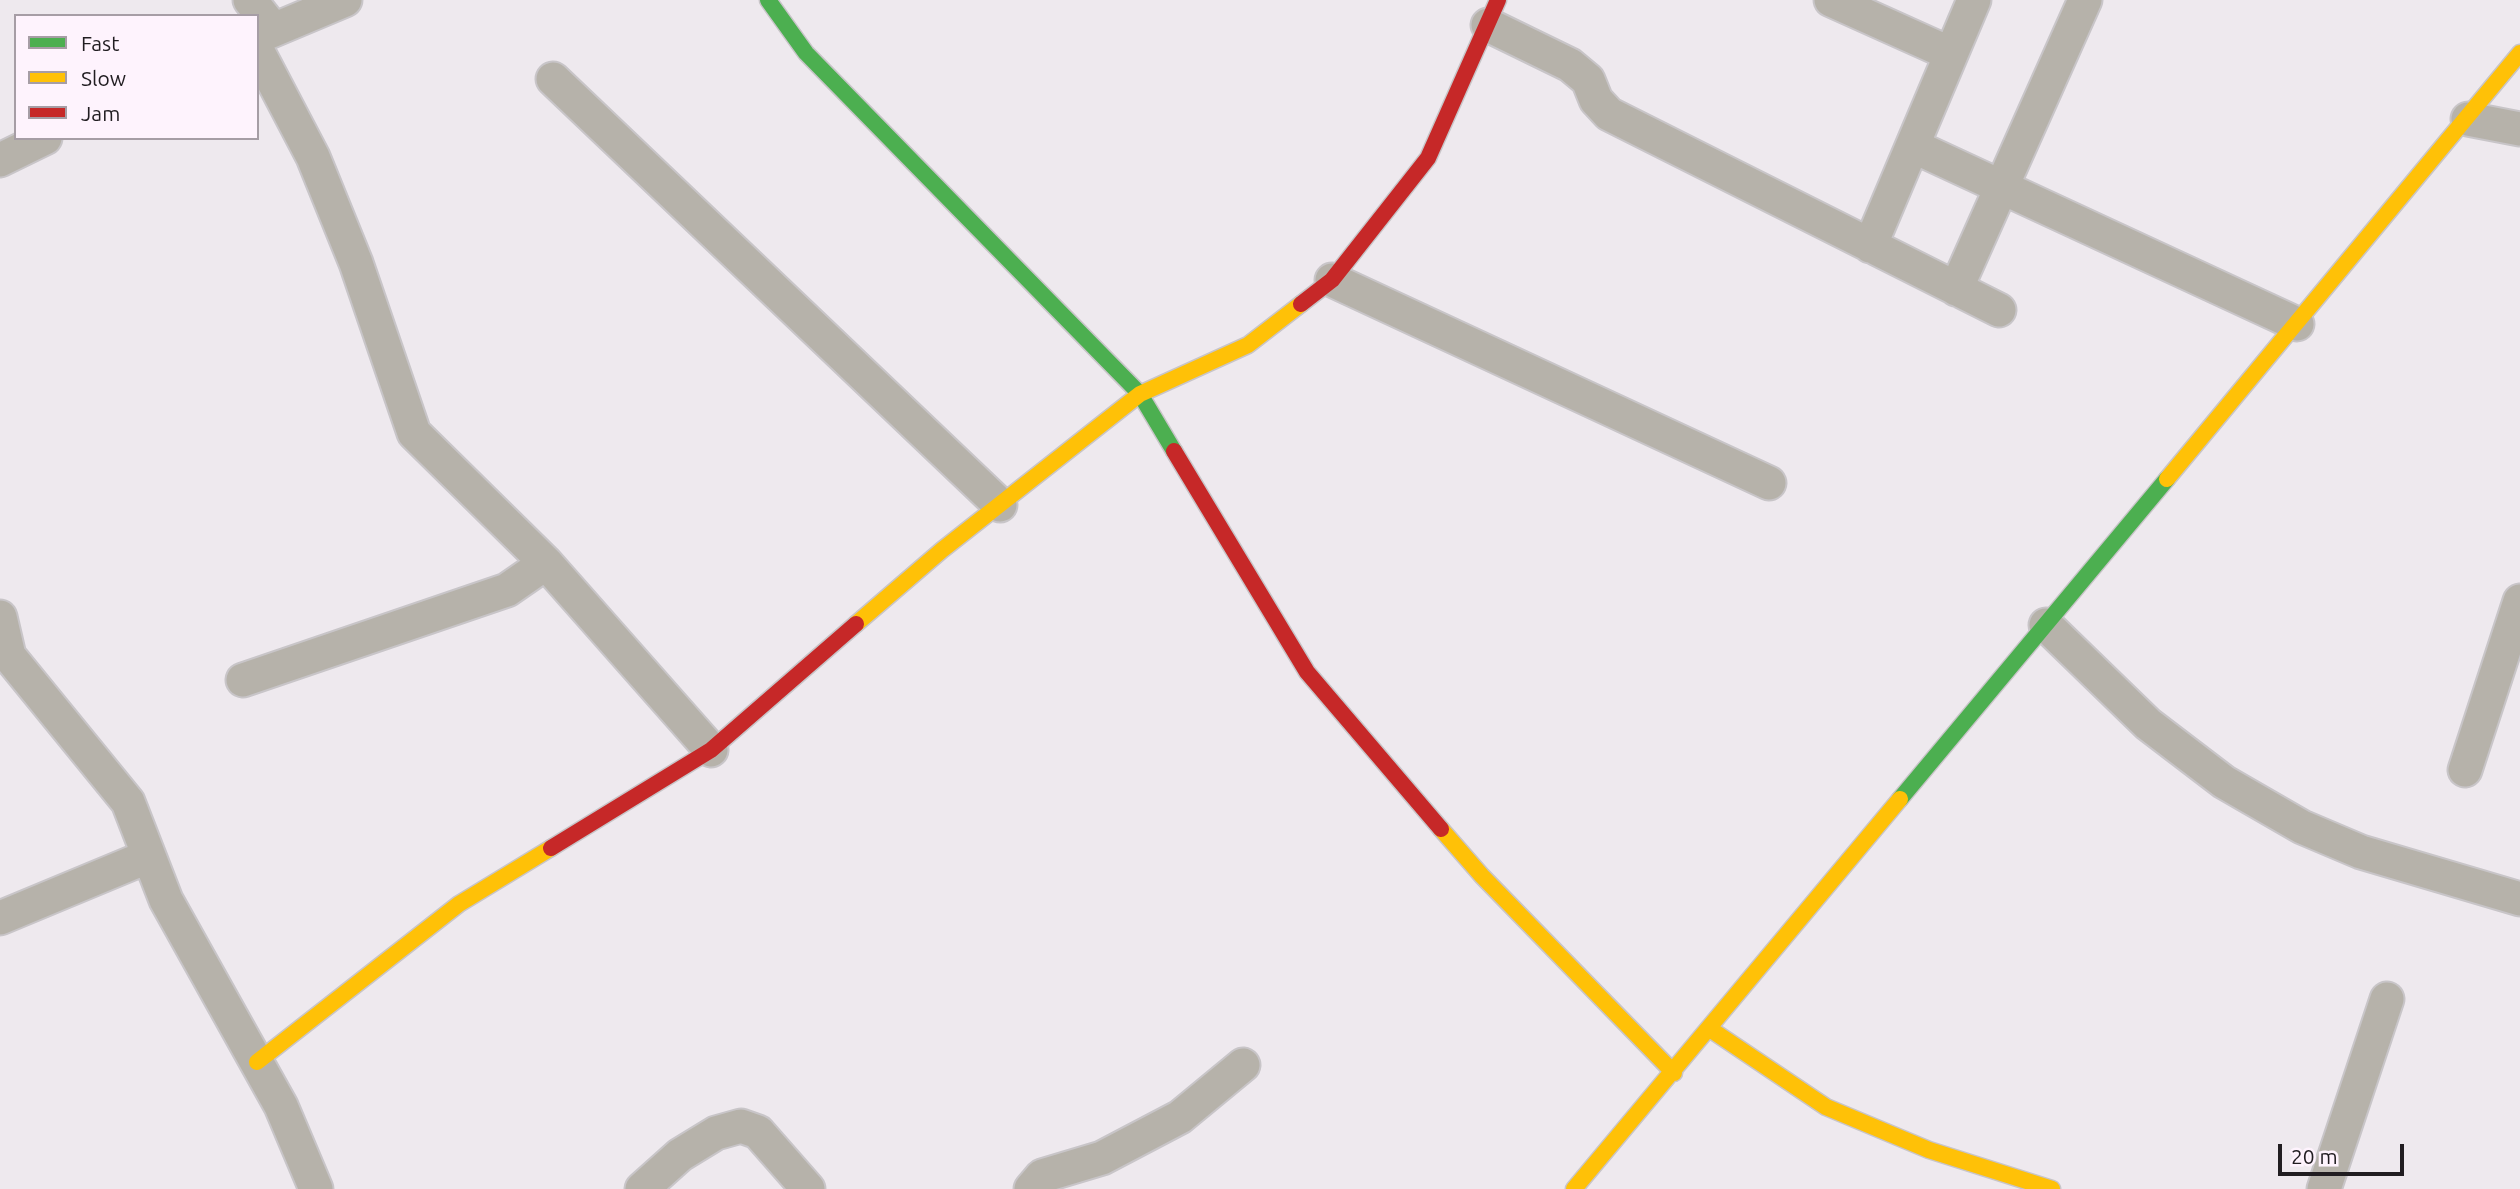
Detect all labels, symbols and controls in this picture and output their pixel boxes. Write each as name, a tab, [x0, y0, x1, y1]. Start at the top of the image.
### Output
legend	[14, 14, 259, 140]
text: Fast	[81, 31, 119, 55]
text: Slow	[81, 66, 126, 90]
text: Jam	[81, 101, 120, 125]
scale bar	[2282, 1130, 2408, 1174]
text: 20 m	[2291, 1144, 2338, 1168]

